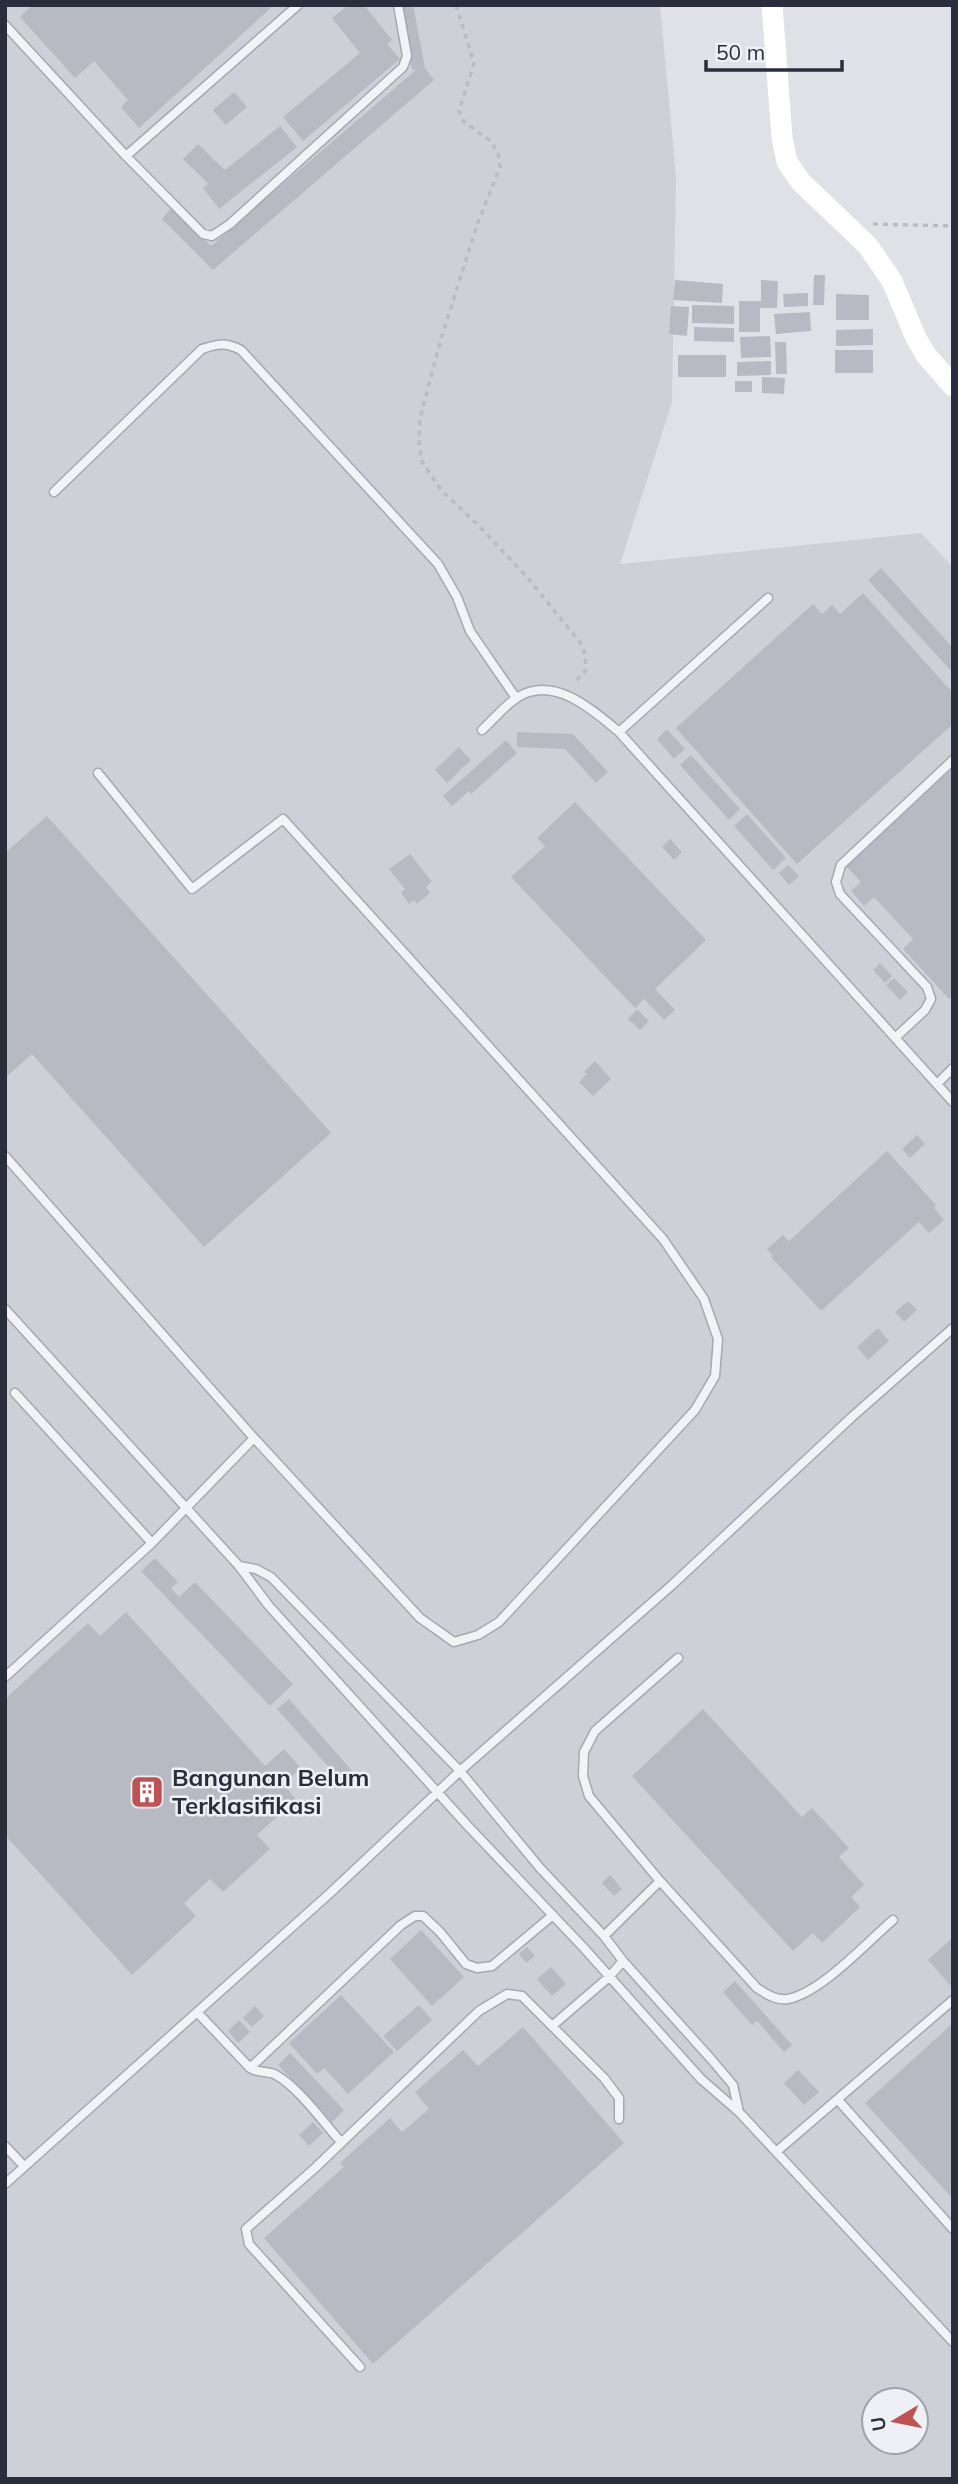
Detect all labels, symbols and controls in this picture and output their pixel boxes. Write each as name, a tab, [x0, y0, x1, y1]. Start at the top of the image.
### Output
scale bar	[706, 28, 842, 72]
text: 50 m	[716, 39, 765, 65]
place label: Bangunan Belum Terklasifikasi	[172, 1762, 369, 1820]
building icon: Bangunan Belum Terklasifikasi	[128, 1773, 166, 1811]
north arrow	[860, 2386, 930, 2456]
text: U	[865, 2415, 891, 2433]

